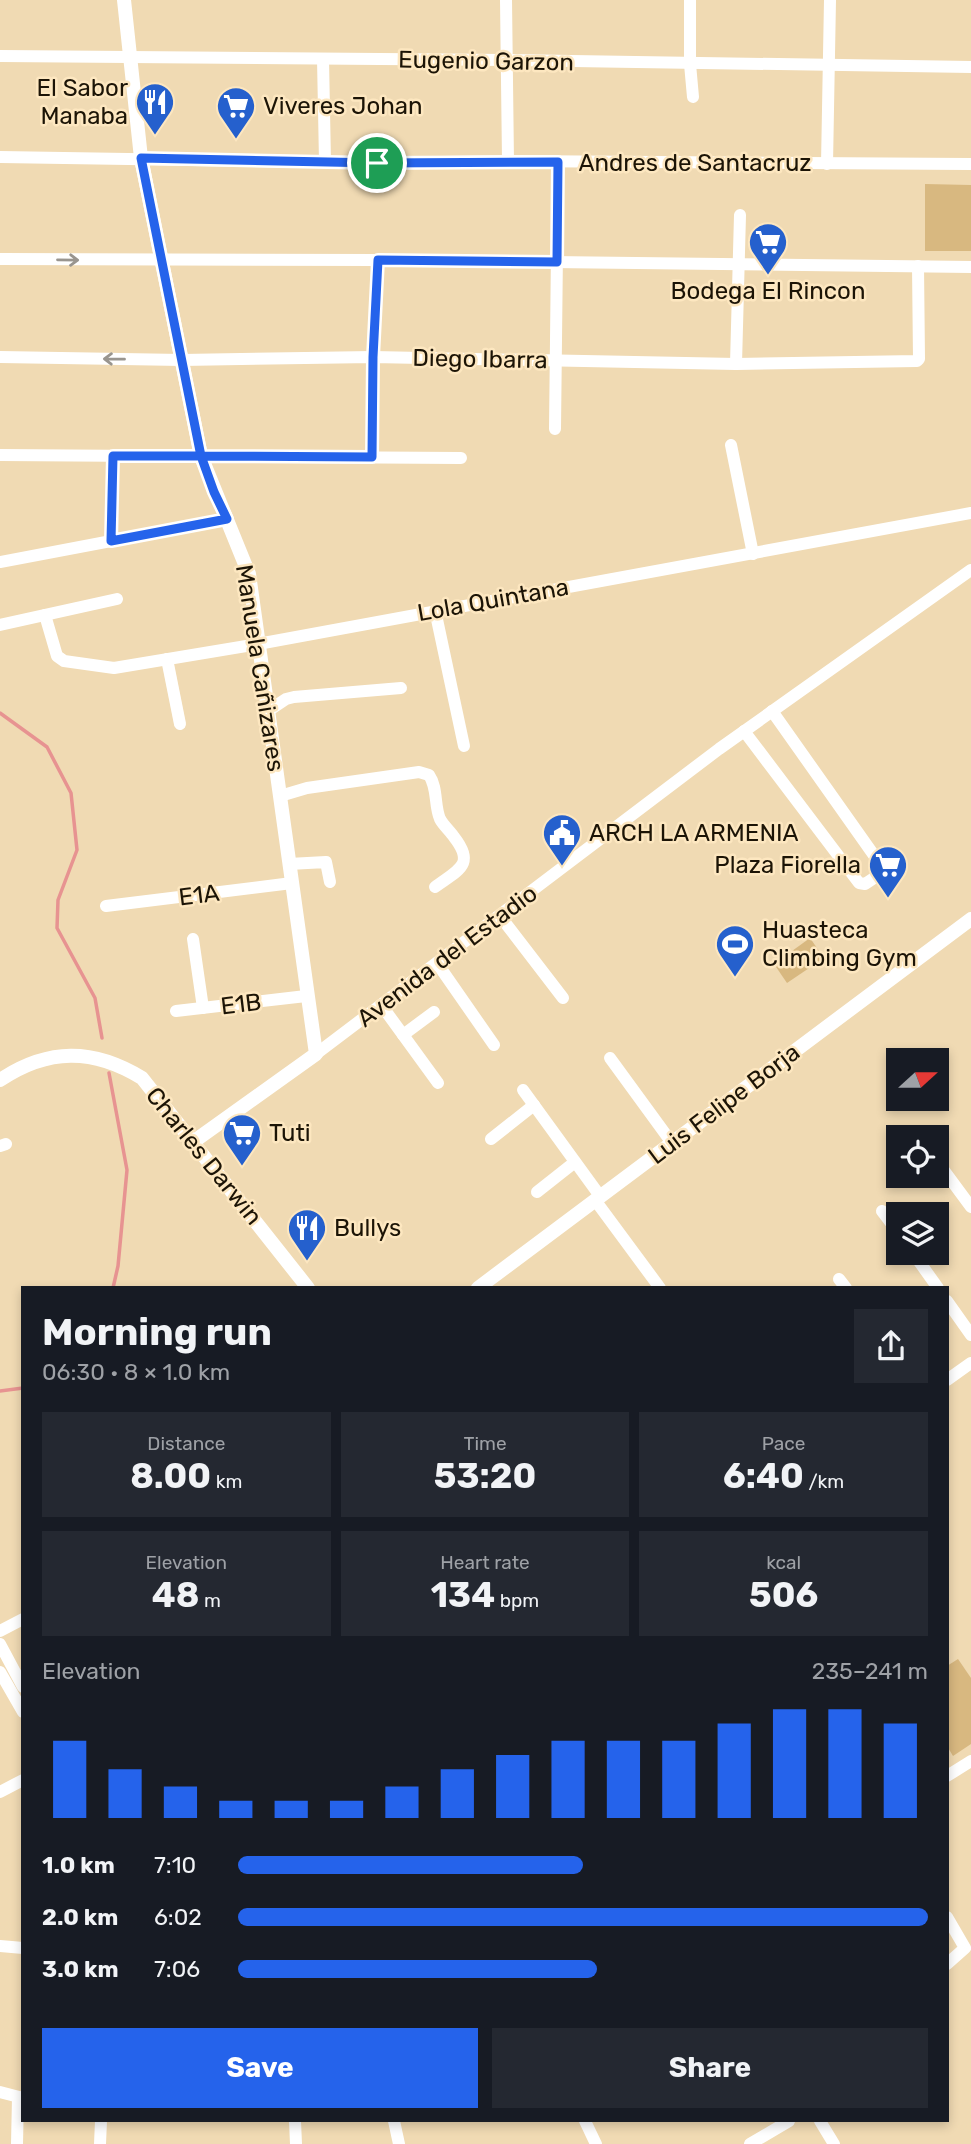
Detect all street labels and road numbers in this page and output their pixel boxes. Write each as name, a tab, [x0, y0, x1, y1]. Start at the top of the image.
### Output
street label: Eugenio Garzon	[398, 45, 574, 77]
street label: Andres de Santacruz	[578, 149, 812, 177]
street label: Diego Ibarra	[412, 344, 548, 374]
street label: Manuela Cañizares	[230, 562, 290, 774]
street label: Lola Quintana	[415, 573, 571, 627]
street label: E1A	[177, 879, 221, 911]
street label: Avenida del Estadio	[351, 879, 543, 1033]
street label: E1B	[219, 988, 263, 1020]
street label: Luis Felipe Borja	[643, 1038, 805, 1170]
street label: Charles Darwin	[140, 1082, 268, 1230]

